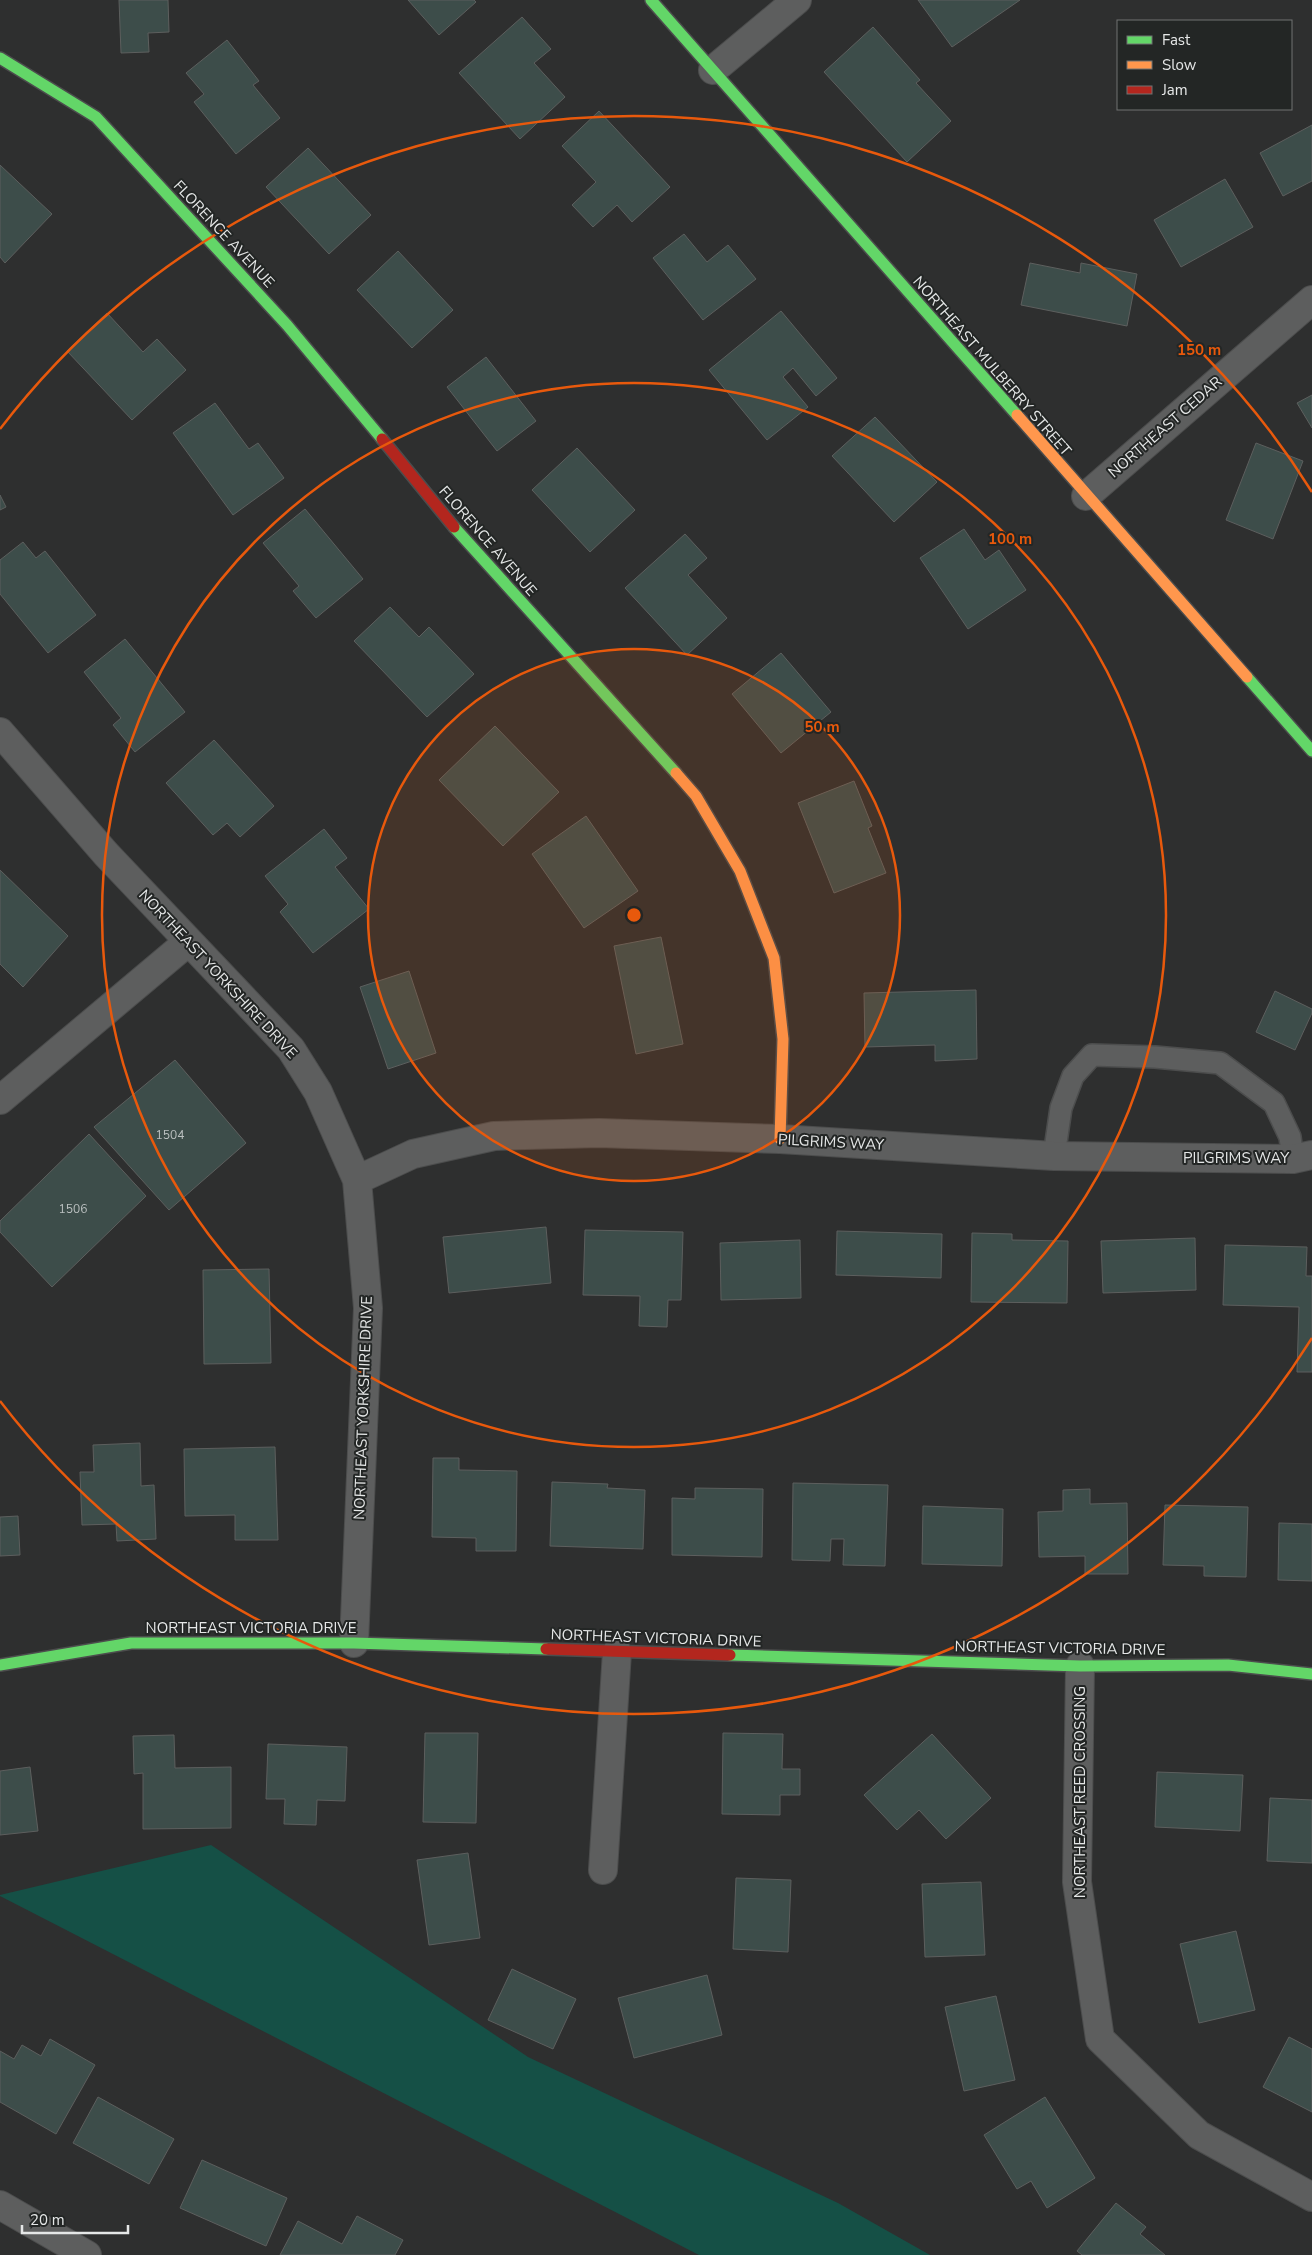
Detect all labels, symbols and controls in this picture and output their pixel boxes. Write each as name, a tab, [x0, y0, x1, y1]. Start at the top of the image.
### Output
legend	[1117, 20, 1292, 110]
text: Fast	[1162, 30, 1191, 50]
text: Slow	[1162, 55, 1197, 75]
text: Jam	[1161, 80, 1188, 100]
street label: FLORENCE AVENUE	[169, 176, 279, 292]
street label: NORTHEAST MULBERRY STREET	[908, 272, 1076, 460]
text: 150 m	[1177, 340, 1221, 360]
street label: NORTHEAST CEDAR	[1104, 372, 1226, 482]
street label: FLORENCE AVENUE	[435, 482, 541, 600]
text: 100 m	[988, 529, 1032, 549]
text: 50 m	[804, 717, 840, 737]
street label: NORTHEAST YORKSHIRE DRIVE	[134, 885, 302, 1063]
centre of rings	[625, 906, 643, 924]
house number: 1504	[156, 1127, 184, 1143]
street label: PILGRIMS WAY	[777, 1129, 886, 1155]
street label: PILGRIMS WAY	[1183, 1148, 1290, 1168]
house number: 1506	[59, 1201, 87, 1217]
street label: NORTHEAST YORKSHIRE DRIVE	[349, 1296, 377, 1520]
street label: NORTHEAST VICTORIA DRIVE	[146, 1618, 356, 1638]
street label: NORTHEAST VICTORIA DRIVE	[550, 1624, 762, 1652]
street label: NORTHEAST VICTORIA DRIVE	[954, 1636, 1166, 1660]
street label: NORTHEAST REED CROSSING	[1070, 1686, 1090, 1898]
scale bar	[22, 2202, 129, 2234]
text: 20 m	[30, 2210, 65, 2230]

